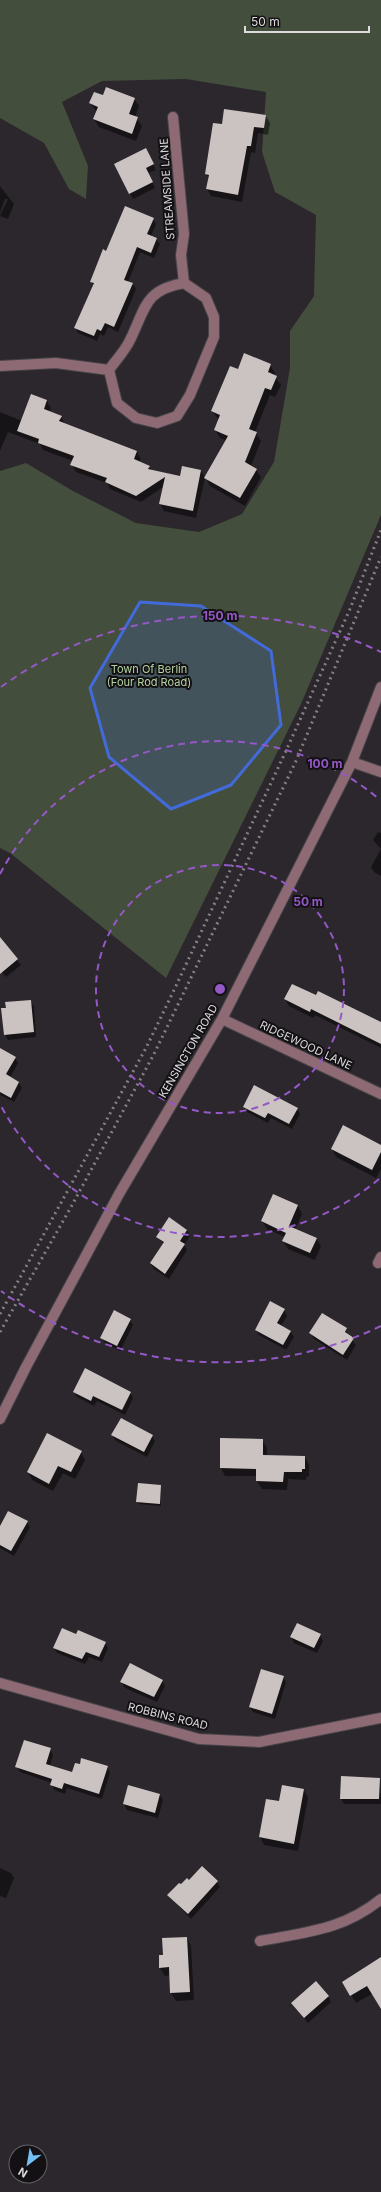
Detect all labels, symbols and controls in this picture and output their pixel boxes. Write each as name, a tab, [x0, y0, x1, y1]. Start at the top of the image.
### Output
scale bar	[245, 8, 369, 34]
text: 50 m	[251, 14, 280, 29]
street label: STREAMSIDE LANE	[156, 138, 178, 240]
text: 150 m	[203, 608, 237, 623]
park label: Town Of Berlin (Four Rod Road)	[107, 662, 191, 689]
text: 100 m	[307, 756, 343, 771]
text: 50 m	[293, 894, 323, 909]
centre of rings	[213, 982, 227, 996]
street label: KENSINGTON ROAD	[156, 1002, 221, 1100]
street label: RIDGEWOOD LANE	[258, 1017, 354, 1073]
street label: ROBBINS ROAD	[127, 1699, 209, 1733]
north arrow	[8, 2144, 48, 2184]
text: N	[16, 2164, 30, 2181]

